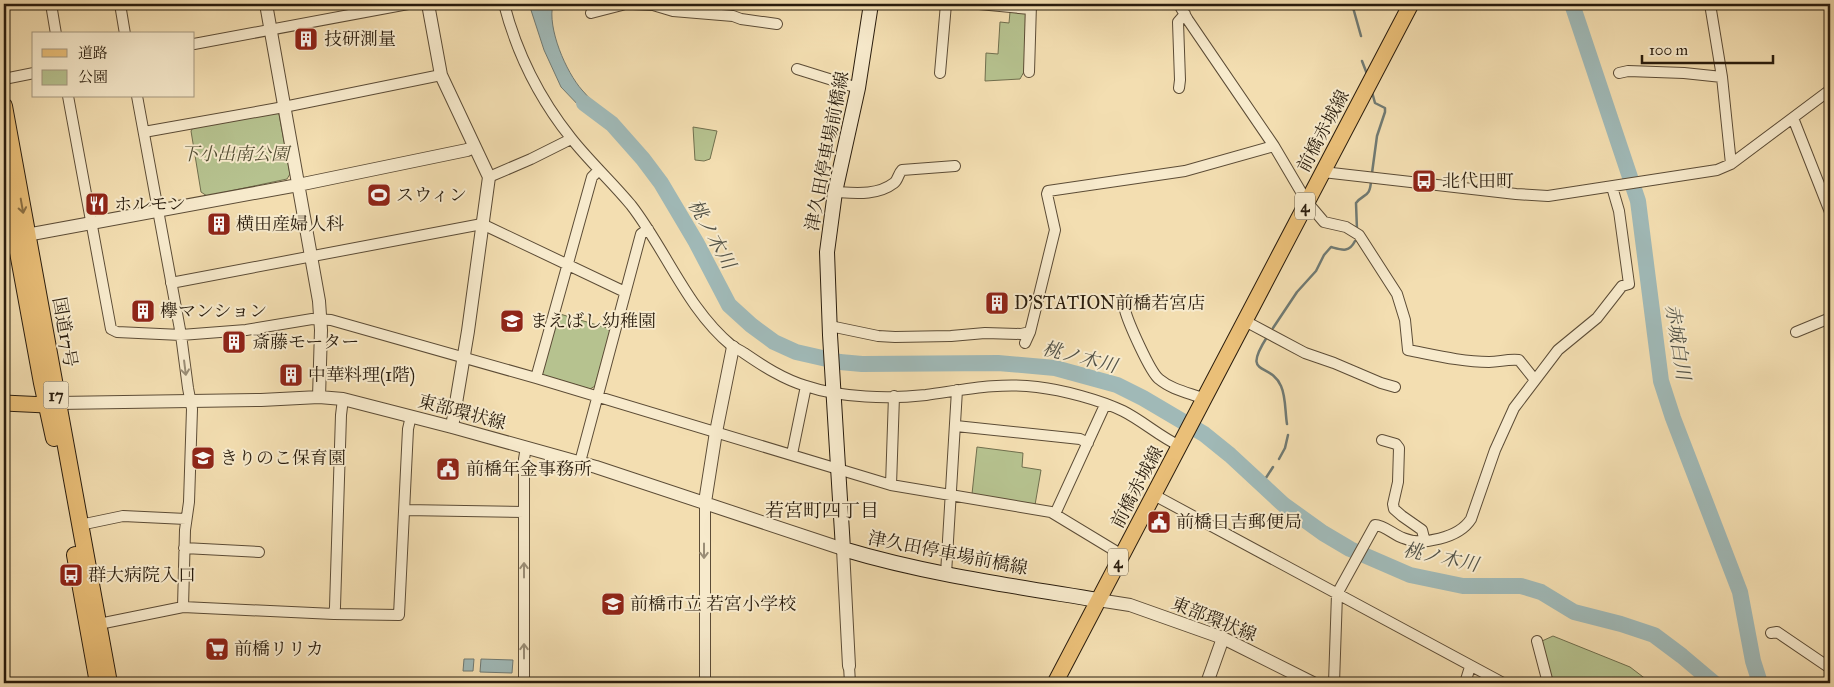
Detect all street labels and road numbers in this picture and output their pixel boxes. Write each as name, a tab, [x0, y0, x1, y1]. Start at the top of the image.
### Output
street label: 津久田停車場前橋線	[801, 69, 853, 233]
street label: 前橋赤城線	[1292, 86, 1354, 176]
road number: 4	[1295, 192, 1315, 220]
street label: 国道17号	[48, 295, 82, 369]
road number: 17	[44, 382, 68, 408]
street label: 東部環状線	[416, 390, 508, 434]
street label: 前橋赤城線	[1106, 442, 1168, 532]
street label: 津久田停車場前橋線	[866, 527, 1030, 579]
road number: 4	[1108, 548, 1128, 576]
street label: 東部環状線	[1168, 592, 1260, 646]

